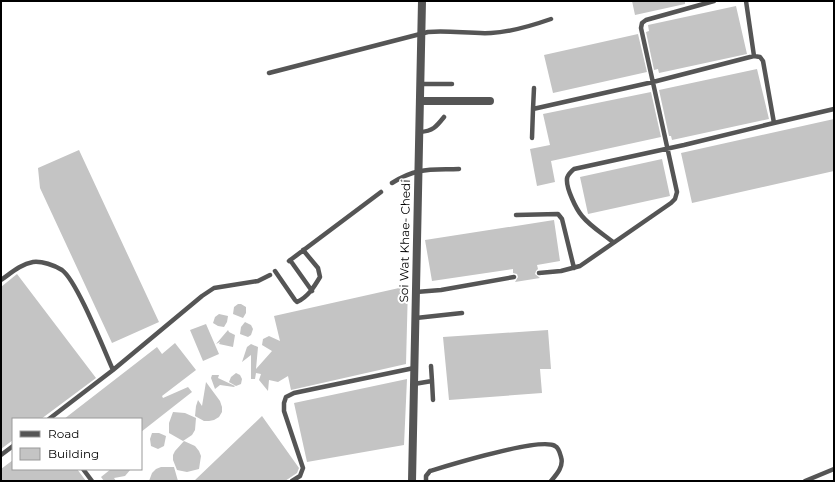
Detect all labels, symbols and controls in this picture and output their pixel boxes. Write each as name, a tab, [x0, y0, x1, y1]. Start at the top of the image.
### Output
street label: Soi Wat Khae- Chedi	[396, 179, 413, 303]
legend	[12, 418, 142, 470]
text: Road	[48, 426, 79, 441]
text: Building	[48, 446, 99, 461]

